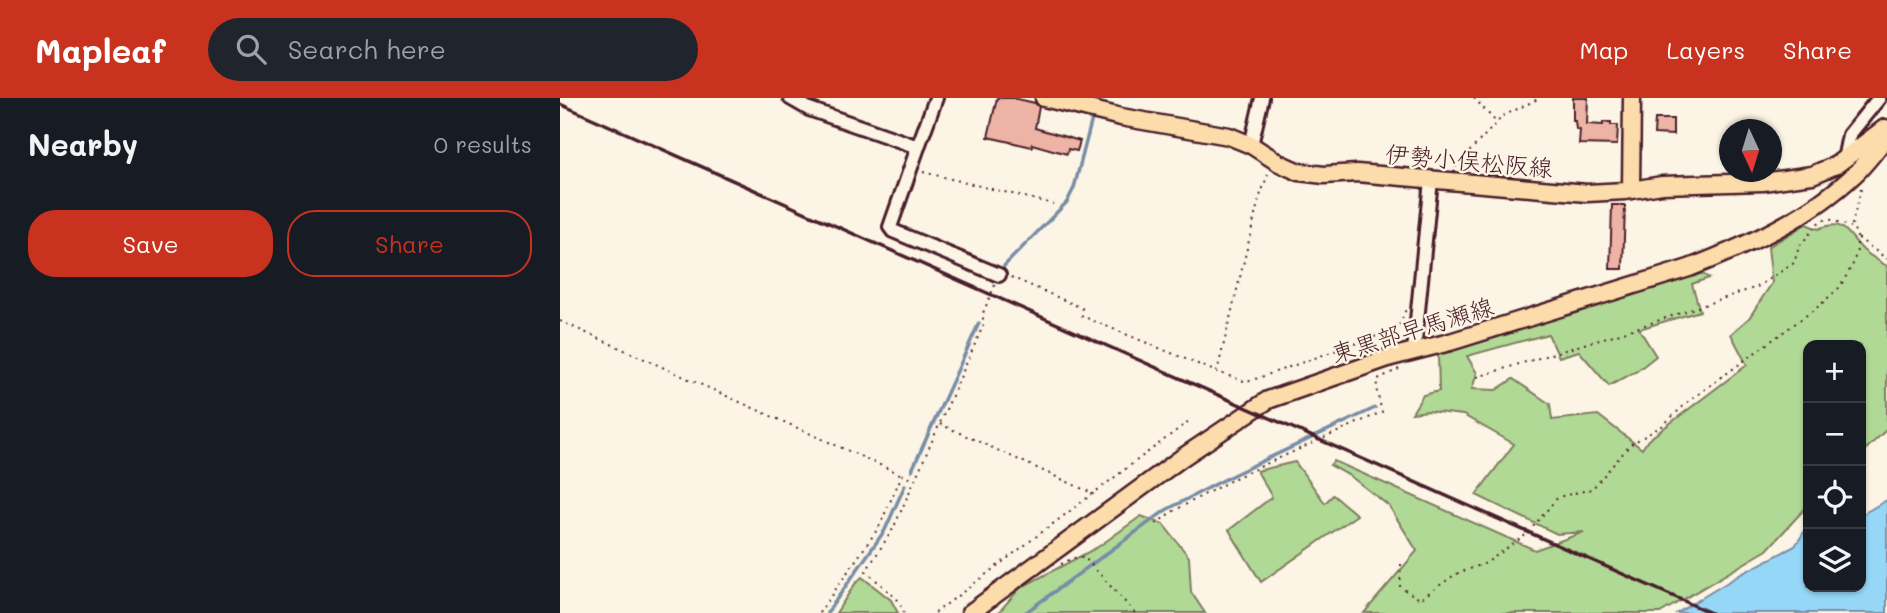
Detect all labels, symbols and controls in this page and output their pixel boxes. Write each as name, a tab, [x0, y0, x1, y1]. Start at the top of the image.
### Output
search box	[208, 18, 698, 81]
text: Mapleaf	[35, 28, 166, 71]
icon: search	[232, 30, 270, 68]
text: Search here	[288, 32, 446, 66]
text: Map	[1580, 34, 1628, 65]
text: Layers	[1666, 34, 1745, 65]
text: Share	[1783, 34, 1852, 65]
north arrow	[1719, 119, 1782, 182]
text: Nearby	[28, 124, 138, 164]
text: 0 results	[434, 129, 532, 159]
street label: 伊勢小俣松阪線	[1384, 137, 1554, 183]
button: Save	[28, 210, 273, 277]
button: Share	[287, 210, 532, 277]
street label: 東黒部早馬瀬線	[1327, 290, 1497, 368]
map controls	[1803, 340, 1866, 592]
button: +	[1803, 340, 1866, 403]
button: −	[1803, 403, 1866, 466]
button: locate	[1803, 466, 1866, 529]
button: layers	[1803, 529, 1866, 592]

